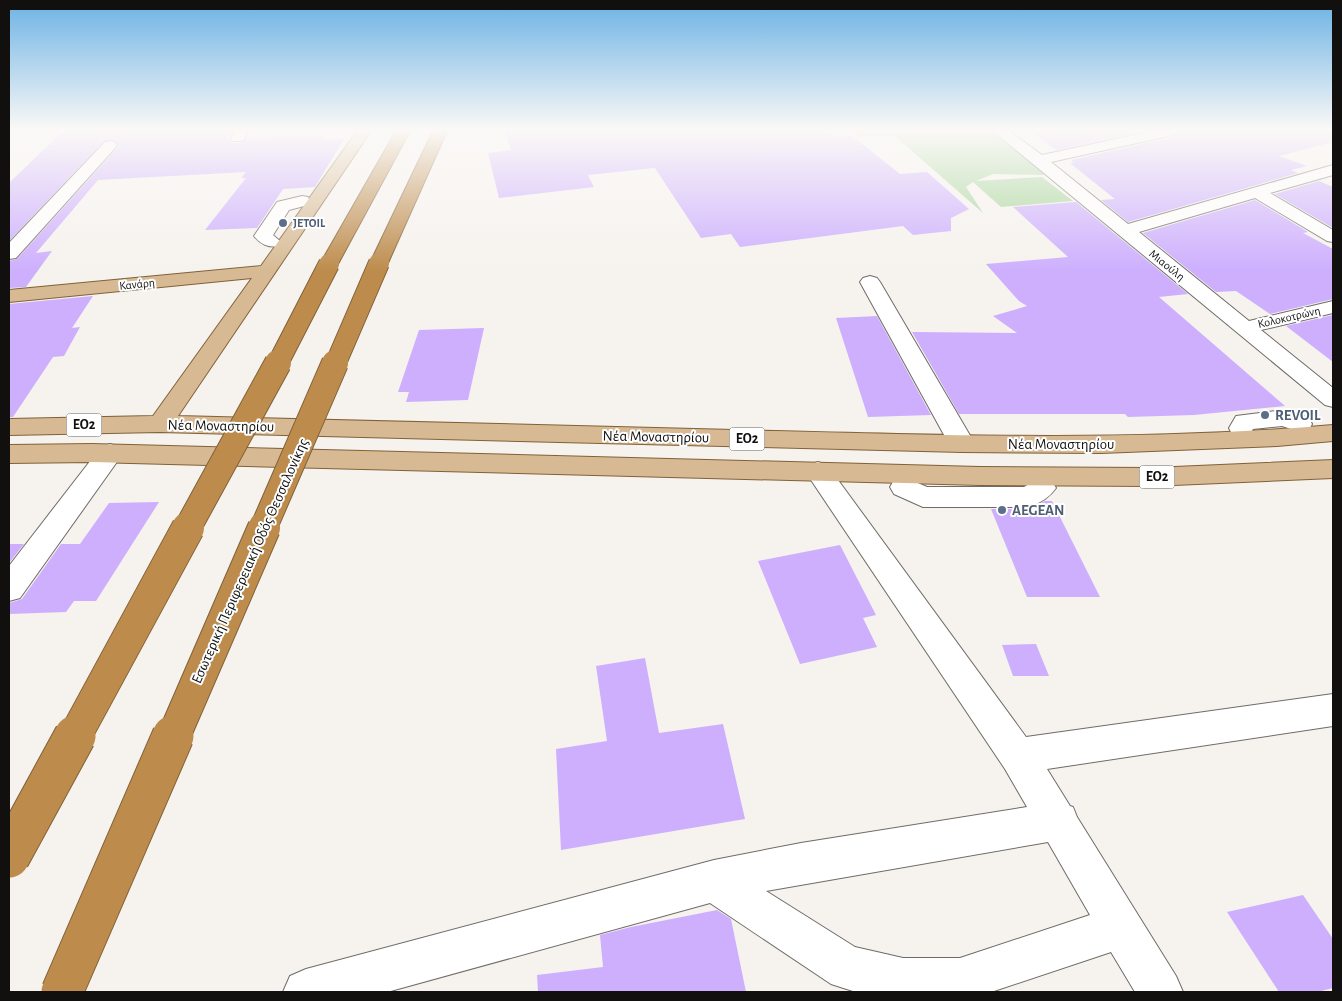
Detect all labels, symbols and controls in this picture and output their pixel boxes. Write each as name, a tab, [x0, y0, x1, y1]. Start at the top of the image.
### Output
marker: JETOIL	[277, 217, 289, 229]
place label: JETOIL	[293, 217, 326, 229]
street label: Μιαούλη	[1147, 247, 1187, 283]
street label: Κανάρη	[119, 276, 155, 292]
street label: Κολοκοτρώνη	[1257, 304, 1321, 330]
place label: REVOIL	[1275, 408, 1321, 423]
marker: REVOIL	[1259, 409, 1271, 421]
road number: ΕΟ2	[66, 414, 102, 436]
street label: Νέα Μοναστηρίου	[168, 418, 274, 434]
road number: ΕΟ2	[730, 428, 764, 450]
street label: Νέα Μοναστηρίου	[603, 429, 709, 445]
street label: Εσωτερική Περιφερειακή Οδός Θεσσαλονίκης	[189, 436, 311, 686]
street label: Νέα Μοναστηρίου	[1008, 437, 1114, 452]
road number: ΕΟ2	[1140, 466, 1174, 488]
place label: AEGEAN	[1012, 503, 1064, 518]
marker: AEGEAN	[996, 504, 1008, 516]

